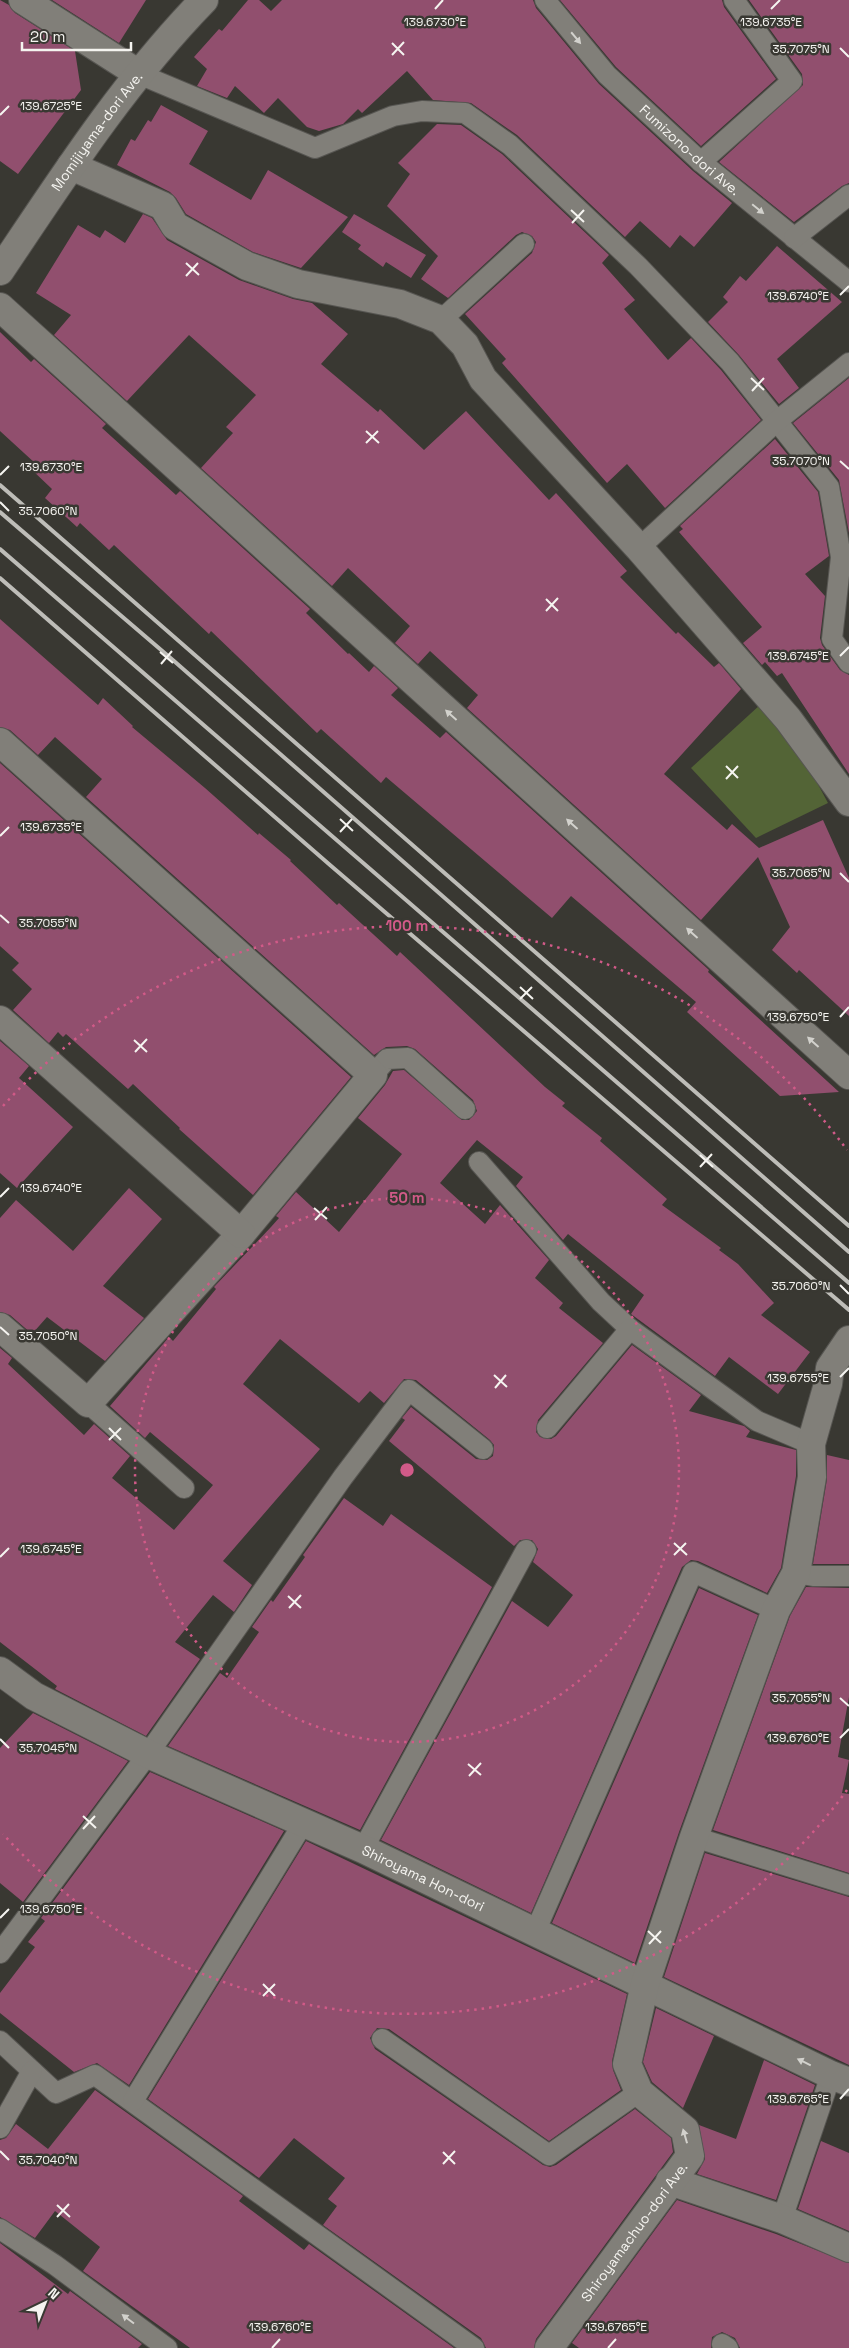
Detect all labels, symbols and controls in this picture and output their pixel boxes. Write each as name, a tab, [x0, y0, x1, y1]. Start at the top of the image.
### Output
text: 139.6730°E	[404, 14, 467, 30]
text: 139.6735°E	[740, 14, 802, 30]
scale bar	[22, 20, 131, 52]
text: 20 m	[30, 27, 65, 46]
one-way arrow	[571, 31, 582, 44]
text: 35.7075°N	[772, 41, 830, 57]
street label: Momijiyama-dori Ave.	[47, 68, 146, 195]
text: 139.6725°E	[20, 98, 82, 114]
street label: Fumizono-dori Ave.	[636, 101, 744, 199]
one-way arrow	[751, 203, 764, 214]
text: 139.6740°E	[767, 288, 829, 304]
text: 35.7070°N	[772, 453, 830, 469]
text: 139.6730°E	[20, 459, 83, 475]
text: 35.7060°N	[19, 503, 78, 519]
text: 139.6745°E	[767, 648, 829, 664]
one-way arrow	[446, 709, 458, 721]
one-way arrow	[566, 818, 578, 830]
text: 139.6735°E	[20, 819, 82, 835]
text: 35.7065°N	[772, 865, 830, 881]
text: 35.7055°N	[19, 915, 77, 931]
text: 100 m	[386, 916, 428, 935]
one-way arrow	[687, 927, 699, 939]
text: 139.6750°E	[767, 1009, 830, 1025]
one-way arrow	[807, 1036, 819, 1048]
text: 139.6740°E	[20, 1180, 82, 1196]
text: 50 m	[389, 1188, 425, 1207]
text: 35.7060°N	[772, 1278, 831, 1294]
text: 35.7050°N	[19, 1328, 77, 1344]
text: 139.6755°E	[767, 1370, 829, 1386]
centre of rings	[398, 1461, 416, 1479]
text: 139.6745°E	[20, 1541, 82, 1557]
text: 35.7055°N	[772, 1690, 830, 1706]
text: 139.6760°E	[767, 1730, 830, 1746]
text: 35.7045°N	[19, 1740, 77, 1756]
street label: Shiroyama Hon-dori	[359, 1841, 487, 1915]
text: 139.6750°E	[20, 1901, 83, 1917]
one-way arrow	[797, 2058, 812, 2066]
text: 139.6765°E	[767, 2091, 829, 2107]
one-way arrow	[681, 2128, 689, 2143]
text: 35.7040°N	[18, 2152, 78, 2168]
street label: Shiroyamachuo-dori Ave.	[577, 2159, 691, 2305]
north arrow	[20, 2278, 70, 2328]
text: N	[44, 2284, 63, 2303]
one-way arrow	[121, 2314, 135, 2324]
text: 139.6760°E	[249, 2319, 312, 2335]
text: 139.6765°E	[585, 2319, 647, 2335]

